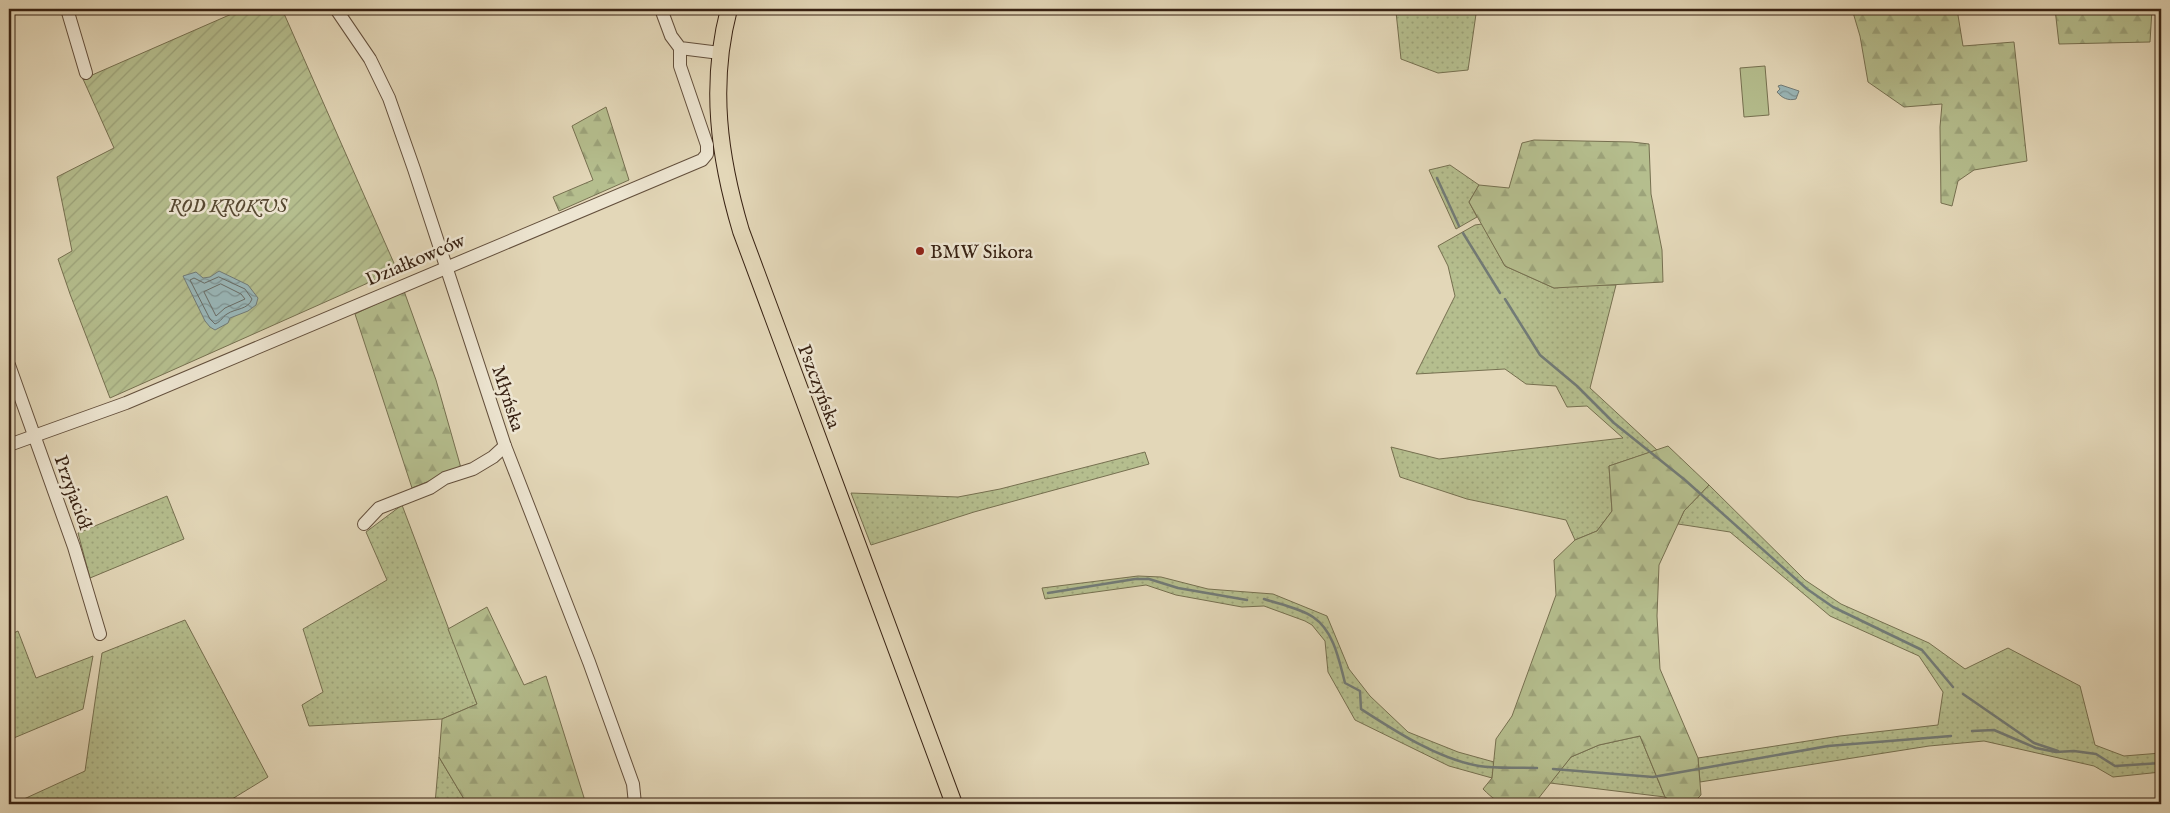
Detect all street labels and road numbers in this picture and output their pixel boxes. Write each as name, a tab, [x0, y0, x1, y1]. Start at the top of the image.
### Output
street label: Działkowców	[362, 229, 470, 293]
street label: Pszczyńska	[791, 341, 845, 433]
street label: Młyńska	[485, 363, 529, 435]
street label: Przyjaciół	[48, 452, 97, 534]

